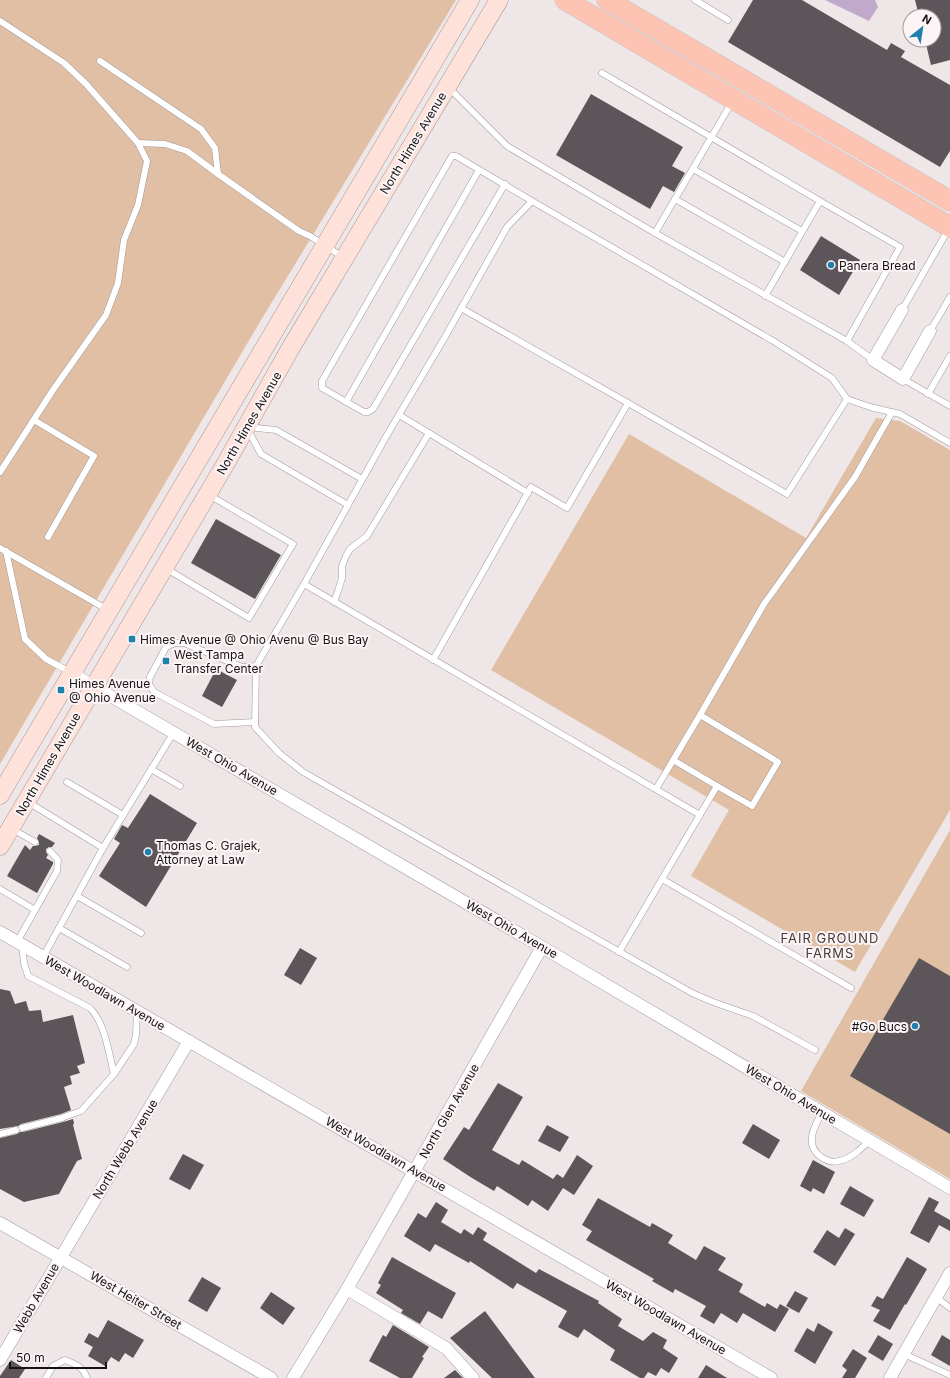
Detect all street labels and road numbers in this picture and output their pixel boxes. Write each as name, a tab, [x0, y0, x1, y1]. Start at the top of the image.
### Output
street label: North Himes Avenue	[377, 89, 449, 197]
street label: North Himes Avenue	[213, 369, 285, 477]
street label: North Himes Avenue	[12, 710, 84, 818]
street label: West Ohio Avenue	[183, 734, 281, 798]
street label: West Ohio Avenue	[463, 897, 561, 961]
street label: West Woodlawn Avenue	[42, 952, 168, 1034]
street label: North Glen Avenue	[416, 1061, 482, 1161]
street label: West Ohio Avenue	[743, 1061, 839, 1127]
street label: North Webb Avenue	[89, 1096, 161, 1202]
street label: West Woodlawn Avenue	[323, 1113, 449, 1195]
street label: Webb Avenue	[10, 1260, 62, 1336]
street label: West Heiter Street	[88, 1268, 185, 1332]
street label: West Woodlawn Avenue	[603, 1276, 729, 1358]

